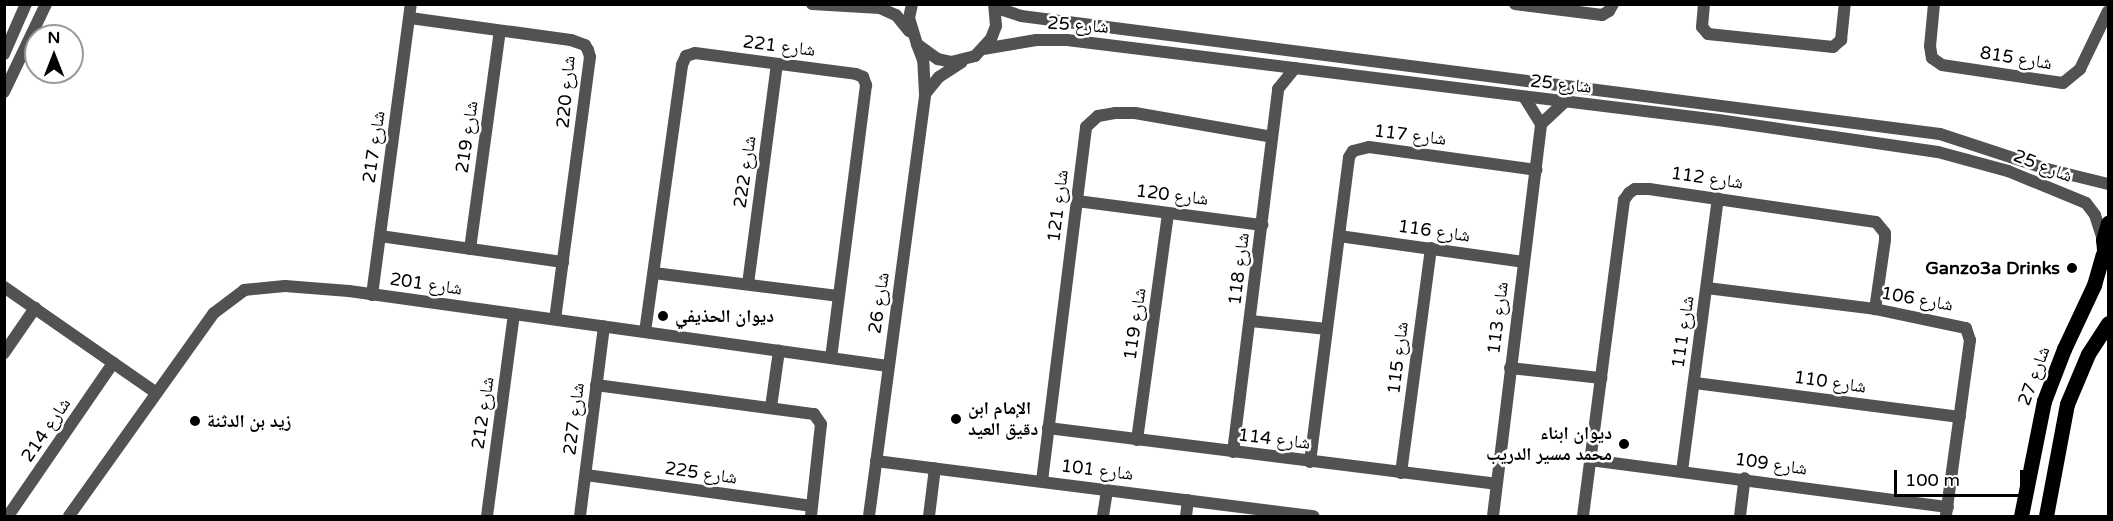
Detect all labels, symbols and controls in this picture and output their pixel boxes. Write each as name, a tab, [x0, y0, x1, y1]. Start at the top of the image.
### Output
street label: شارع 25	[1047, 12, 1109, 38]
north arrow	[24, 24, 84, 84]
text: N	[48, 28, 60, 48]
street label: شارع 221	[742, 31, 816, 61]
street label: شارع 815	[1978, 42, 2054, 74]
street label: شارع 220	[552, 55, 580, 129]
street label: شارع 25	[1529, 70, 1593, 98]
street label: شارع 219	[451, 99, 483, 175]
street label: شارع 217	[358, 109, 390, 185]
street label: شارع 117	[1373, 120, 1447, 150]
street label: شارع 222	[729, 134, 761, 210]
street label: شارع 25	[2010, 145, 2076, 187]
street label: شارع 112	[1669, 162, 1745, 194]
street label: شارع 121	[1043, 169, 1073, 243]
street label: شارع 120	[1135, 180, 1209, 210]
street label: شارع 116	[1396, 215, 1472, 247]
street label: شارع 118	[1224, 232, 1254, 306]
place label: Ganzo3a Drinks	[1925, 257, 2060, 279]
marker: Ganzo3a Drinks	[2065, 261, 2079, 275]
street label: شارع 201	[388, 268, 464, 300]
street label: شارع 26	[864, 271, 894, 335]
street label: شارع 113	[1483, 281, 1513, 355]
street label: شارع 106	[1879, 282, 1955, 316]
street label: شارع 119	[1119, 286, 1151, 362]
street label: شارع 111	[1667, 294, 1699, 370]
place label: ديوان الحذيفي	[675, 305, 774, 327]
marker: ديوان الحذيفي	[656, 309, 670, 323]
street label: شارع 115	[1383, 321, 1413, 395]
street label: شارع 27	[2013, 343, 2055, 409]
street label: شارع 110	[1792, 366, 1868, 398]
street label: شارع 212	[467, 375, 499, 451]
street label: شارع 227	[559, 382, 589, 456]
street label: شارع 214	[17, 394, 75, 466]
place label: الإمام ابن دقيق العيد	[968, 398, 1038, 440]
place label: زيد بن الدثنة	[207, 410, 291, 432]
marker: الإمام ابن دقيق العيد	[949, 412, 963, 426]
marker: زيد بن الدثنة	[188, 414, 202, 428]
place label: ديوان ابناء محمد مسير الدريب	[1486, 423, 1612, 466]
street label: شارع 114	[1237, 424, 1311, 454]
marker: ديوان ابناء محمد مسير الدريب	[1617, 437, 1631, 451]
street label: شارع 109	[1733, 448, 1809, 480]
street label: شارع 101	[1060, 455, 1134, 485]
street label: شارع 225	[663, 457, 739, 489]
scale bar	[1897, 458, 2026, 496]
text: 100 m	[1905, 469, 1960, 491]

